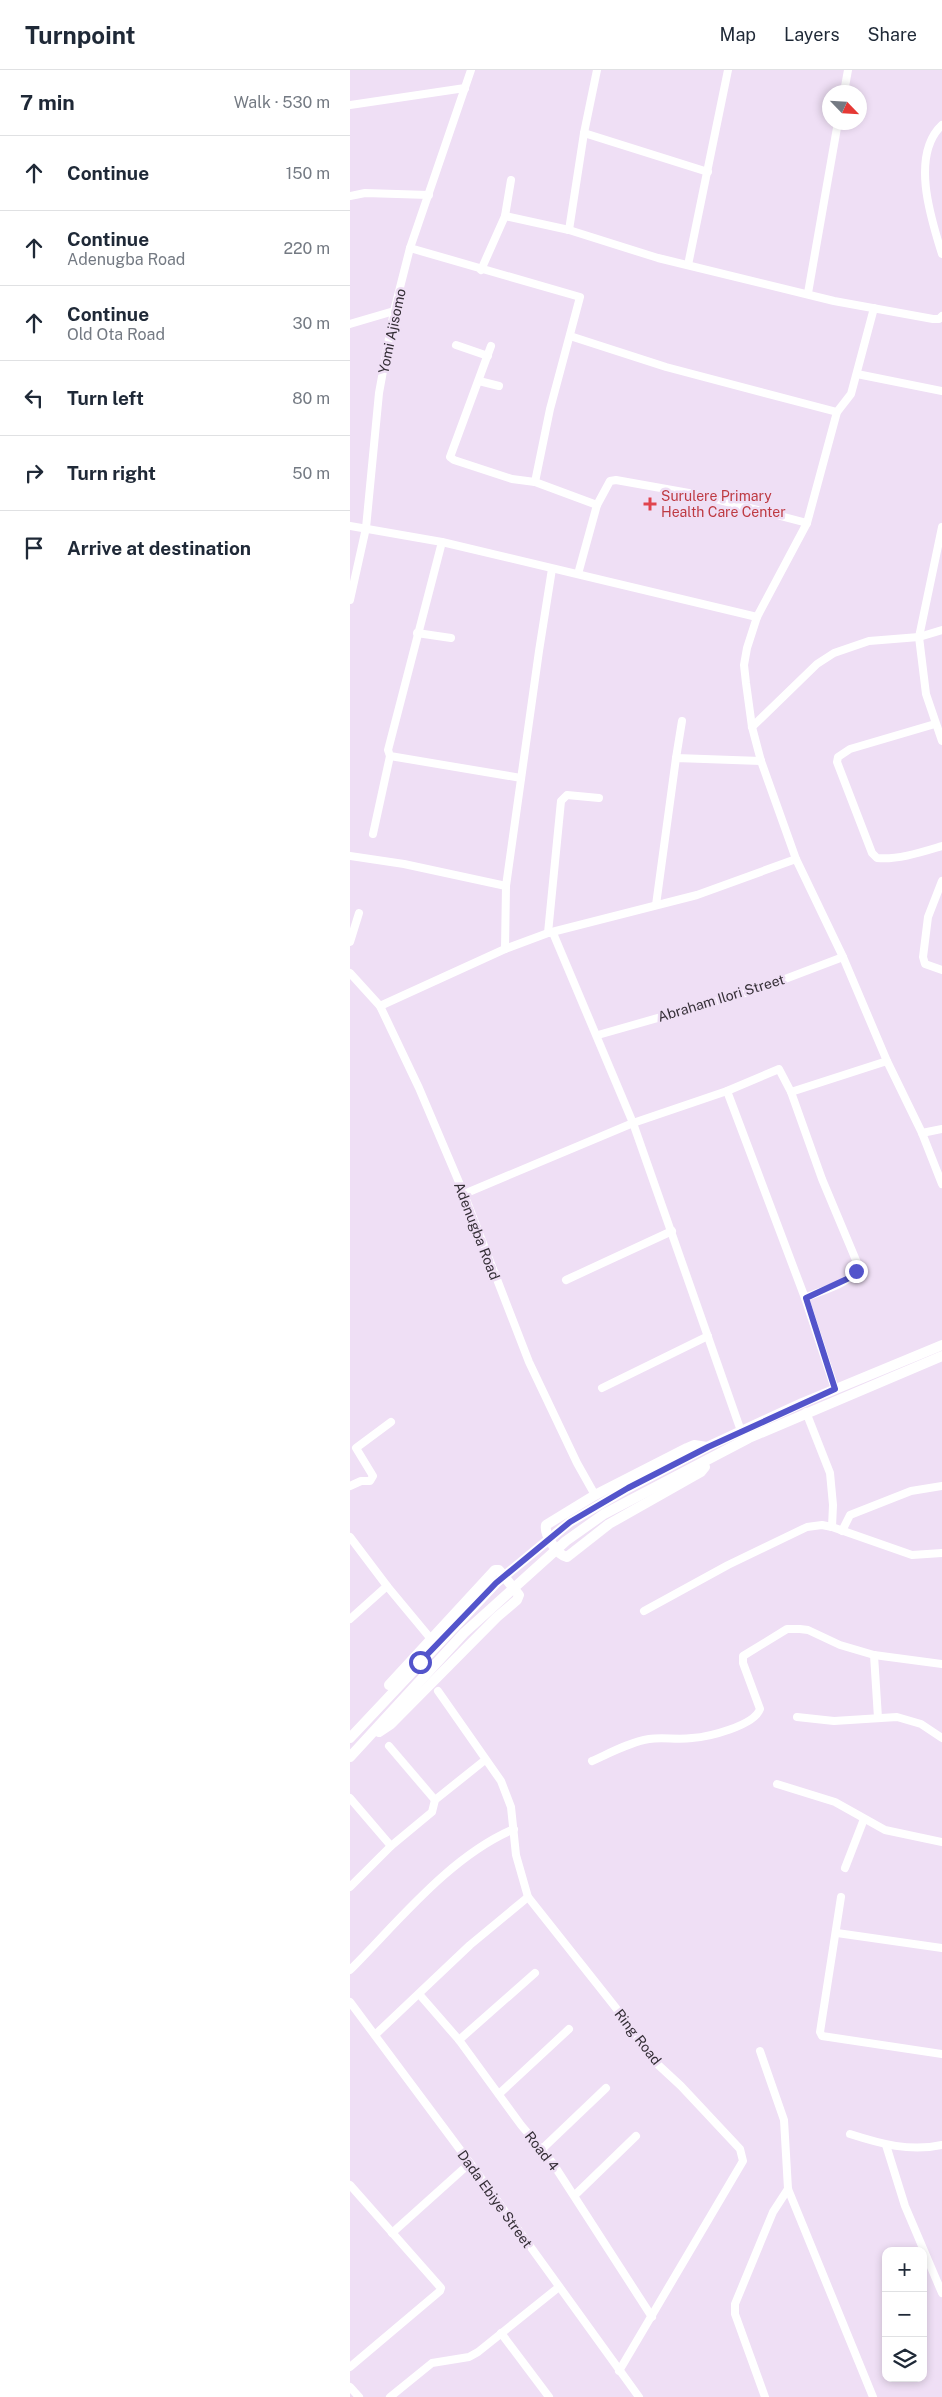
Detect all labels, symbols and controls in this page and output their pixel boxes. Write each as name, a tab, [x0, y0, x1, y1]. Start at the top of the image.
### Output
text: Turnpoint	[25, 21, 135, 49]
text: Map	[720, 24, 756, 45]
text: Layers	[784, 24, 840, 45]
text: Share	[868, 24, 917, 45]
north arrow	[822, 85, 867, 130]
text: 7 min	[20, 90, 75, 115]
text: Walk · 530 m	[234, 93, 330, 112]
icon: ahead	[20, 159, 48, 187]
text: Continue	[67, 162, 149, 184]
text: 150 m	[286, 164, 330, 183]
text: Continue	[67, 228, 149, 250]
icon: ahead	[20, 234, 48, 262]
text: 220 m	[283, 239, 330, 258]
text: Adenugba Road	[67, 250, 185, 269]
street label: Yomi Ajisomo	[375, 287, 409, 375]
text: Continue	[67, 303, 149, 325]
icon: ahead	[20, 309, 48, 337]
text: 30 m	[293, 314, 330, 333]
text: Old Ota Road	[67, 325, 165, 344]
icon: left	[20, 384, 48, 412]
text: Turn left	[67, 387, 144, 409]
text: 80 m	[292, 389, 330, 408]
icon: right	[20, 459, 48, 487]
text: Turn right	[67, 462, 156, 484]
text: 50 m	[292, 464, 330, 483]
place label: Surulere Primary Health Care Center	[661, 488, 786, 520]
marker: Surulere Primary Health Care Center	[643, 497, 657, 511]
icon: arrive	[20, 534, 48, 562]
text: Arrive at destination	[67, 537, 251, 559]
street label: Abraham Ilori Street	[656, 971, 786, 1025]
street label: Adenugba Road	[451, 1180, 503, 1282]
route end	[845, 1260, 868, 1283]
route start	[409, 1651, 432, 1674]
street label: Ring Road	[611, 2006, 665, 2068]
street label: Road 4	[522, 2128, 562, 2174]
street label: Dada Ebiye Street	[454, 2147, 536, 2251]
map controls	[882, 2247, 927, 2382]
button: +	[882, 2247, 927, 2292]
button: −	[882, 2292, 927, 2337]
button: layers	[882, 2337, 927, 2382]

